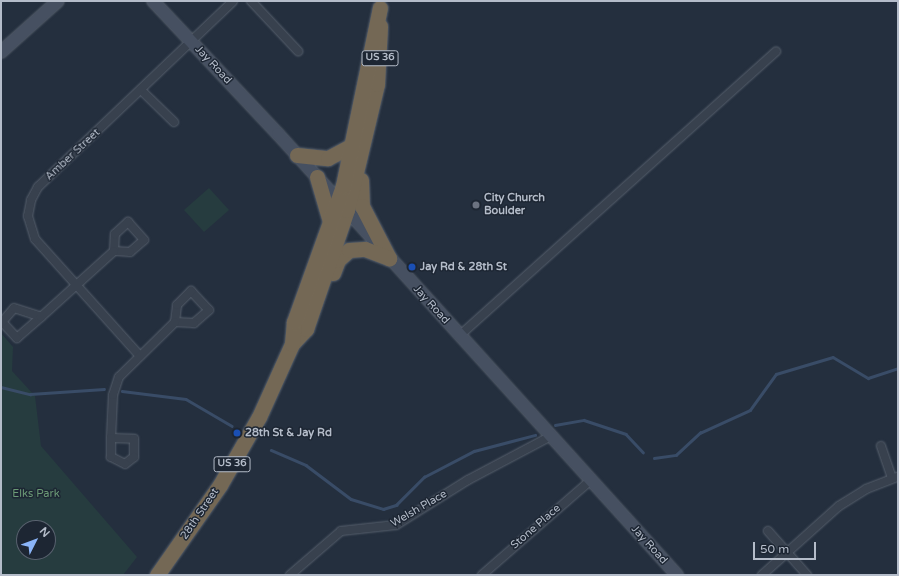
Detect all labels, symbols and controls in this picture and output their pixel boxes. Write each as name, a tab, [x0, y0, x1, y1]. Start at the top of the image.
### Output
street label: Jay Road	[192, 43, 234, 87]
road number: US 36	[361, 50, 399, 66]
street label: Amber Street	[43, 126, 103, 184]
place label: City Church Boulder	[484, 192, 545, 218]
marker: City Church Boulder	[471, 200, 481, 210]
place label: Jay Rd & 28th St	[420, 260, 507, 274]
marker: Jay Rd & 28th St	[407, 262, 417, 272]
street label: Jay Road	[410, 283, 452, 327]
place label: 28th St & Jay Rd	[245, 426, 332, 440]
marker: 28th St & Jay Rd	[232, 428, 242, 438]
road number: US 36	[213, 456, 251, 472]
street label: 28th Street	[178, 486, 222, 542]
park label: Elks Park	[12, 487, 60, 501]
street label: Welsh Place	[389, 488, 449, 530]
street label: Stone Place	[508, 502, 564, 552]
north arrow	[16, 520, 56, 560]
street label: Jay Road	[628, 523, 670, 567]
text: N	[37, 525, 52, 540]
scale bar	[755, 534, 818, 560]
text: 50 m	[760, 542, 789, 556]

